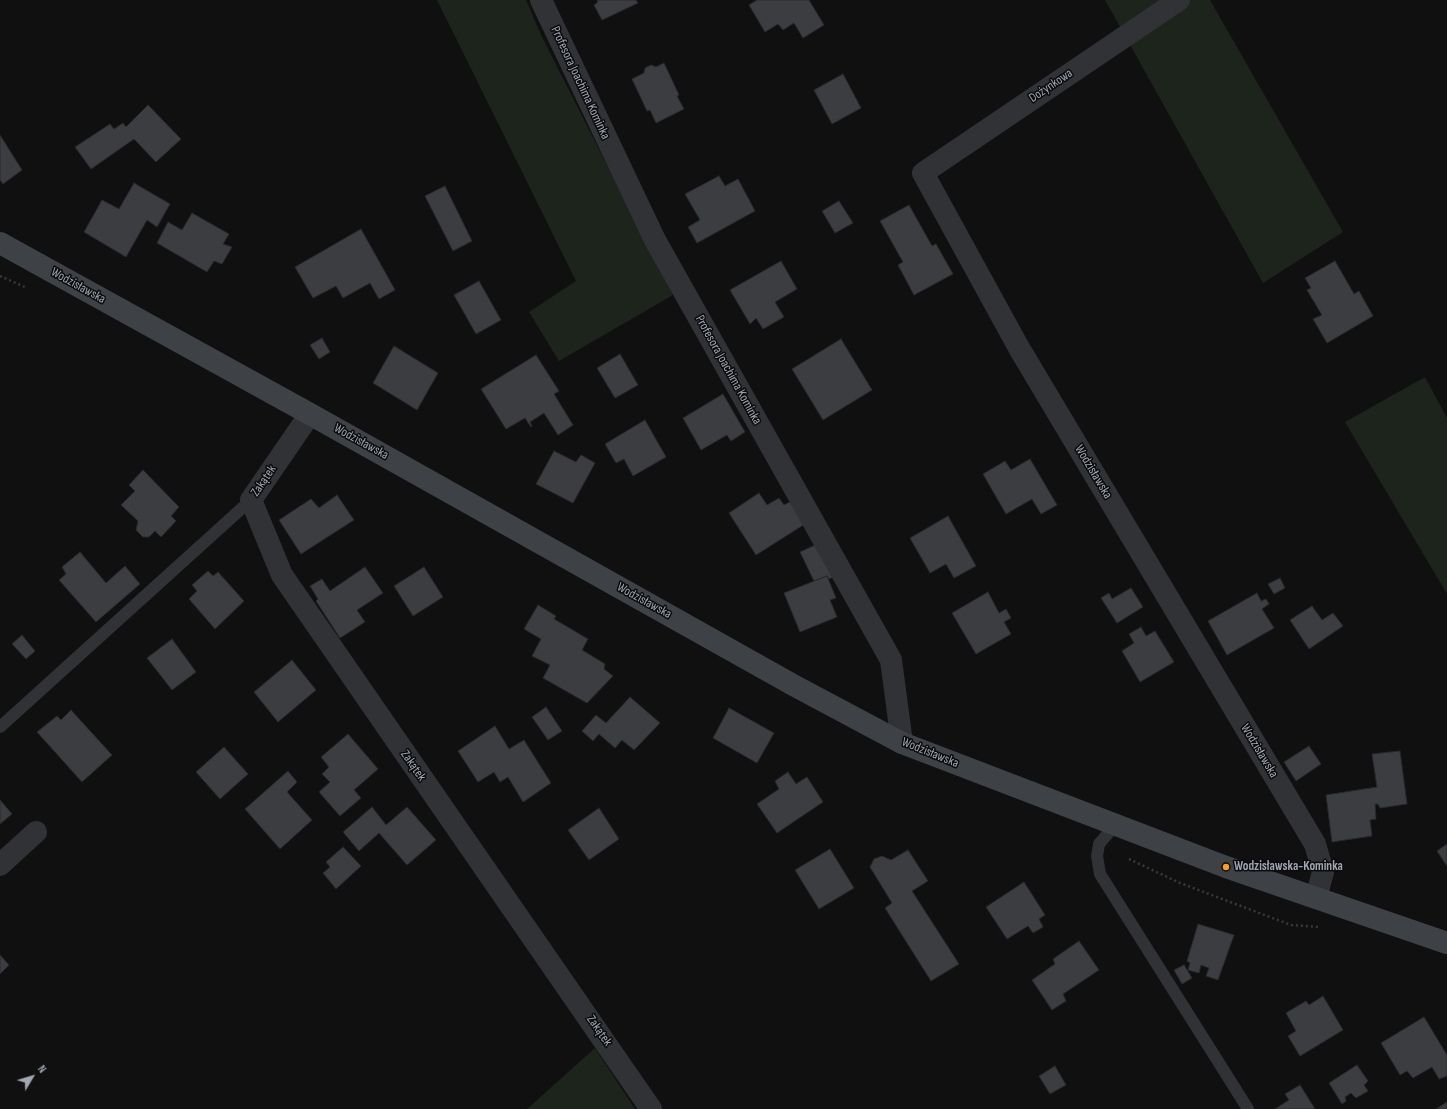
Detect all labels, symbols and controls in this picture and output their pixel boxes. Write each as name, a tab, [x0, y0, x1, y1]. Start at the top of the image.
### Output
street label: Profesora Joachima Kominka	[547, 24, 613, 142]
street label: Dożynkowa	[1026, 66, 1076, 106]
street label: Wodzisławska	[48, 265, 108, 307]
street label: Profesora Joachima Kominka	[691, 313, 765, 427]
street label: Wodzisławska	[331, 421, 391, 463]
street label: Wodzisławska	[1071, 442, 1115, 502]
street label: Zakątek	[248, 462, 280, 500]
street label: Wodzisławska	[614, 580, 674, 622]
street label: Wodzisławska	[1237, 721, 1281, 781]
street label: Wodzisławska	[899, 735, 961, 771]
street label: Zakątek	[397, 747, 429, 785]
place label: Wodzisławska-Kominka	[1234, 859, 1343, 875]
marker: Wodzisławska-Kominka	[1221, 862, 1231, 872]
street label: Zakątek	[583, 1012, 615, 1050]
north arrow	[12, 1057, 52, 1097]
text: N	[35, 1063, 49, 1076]

